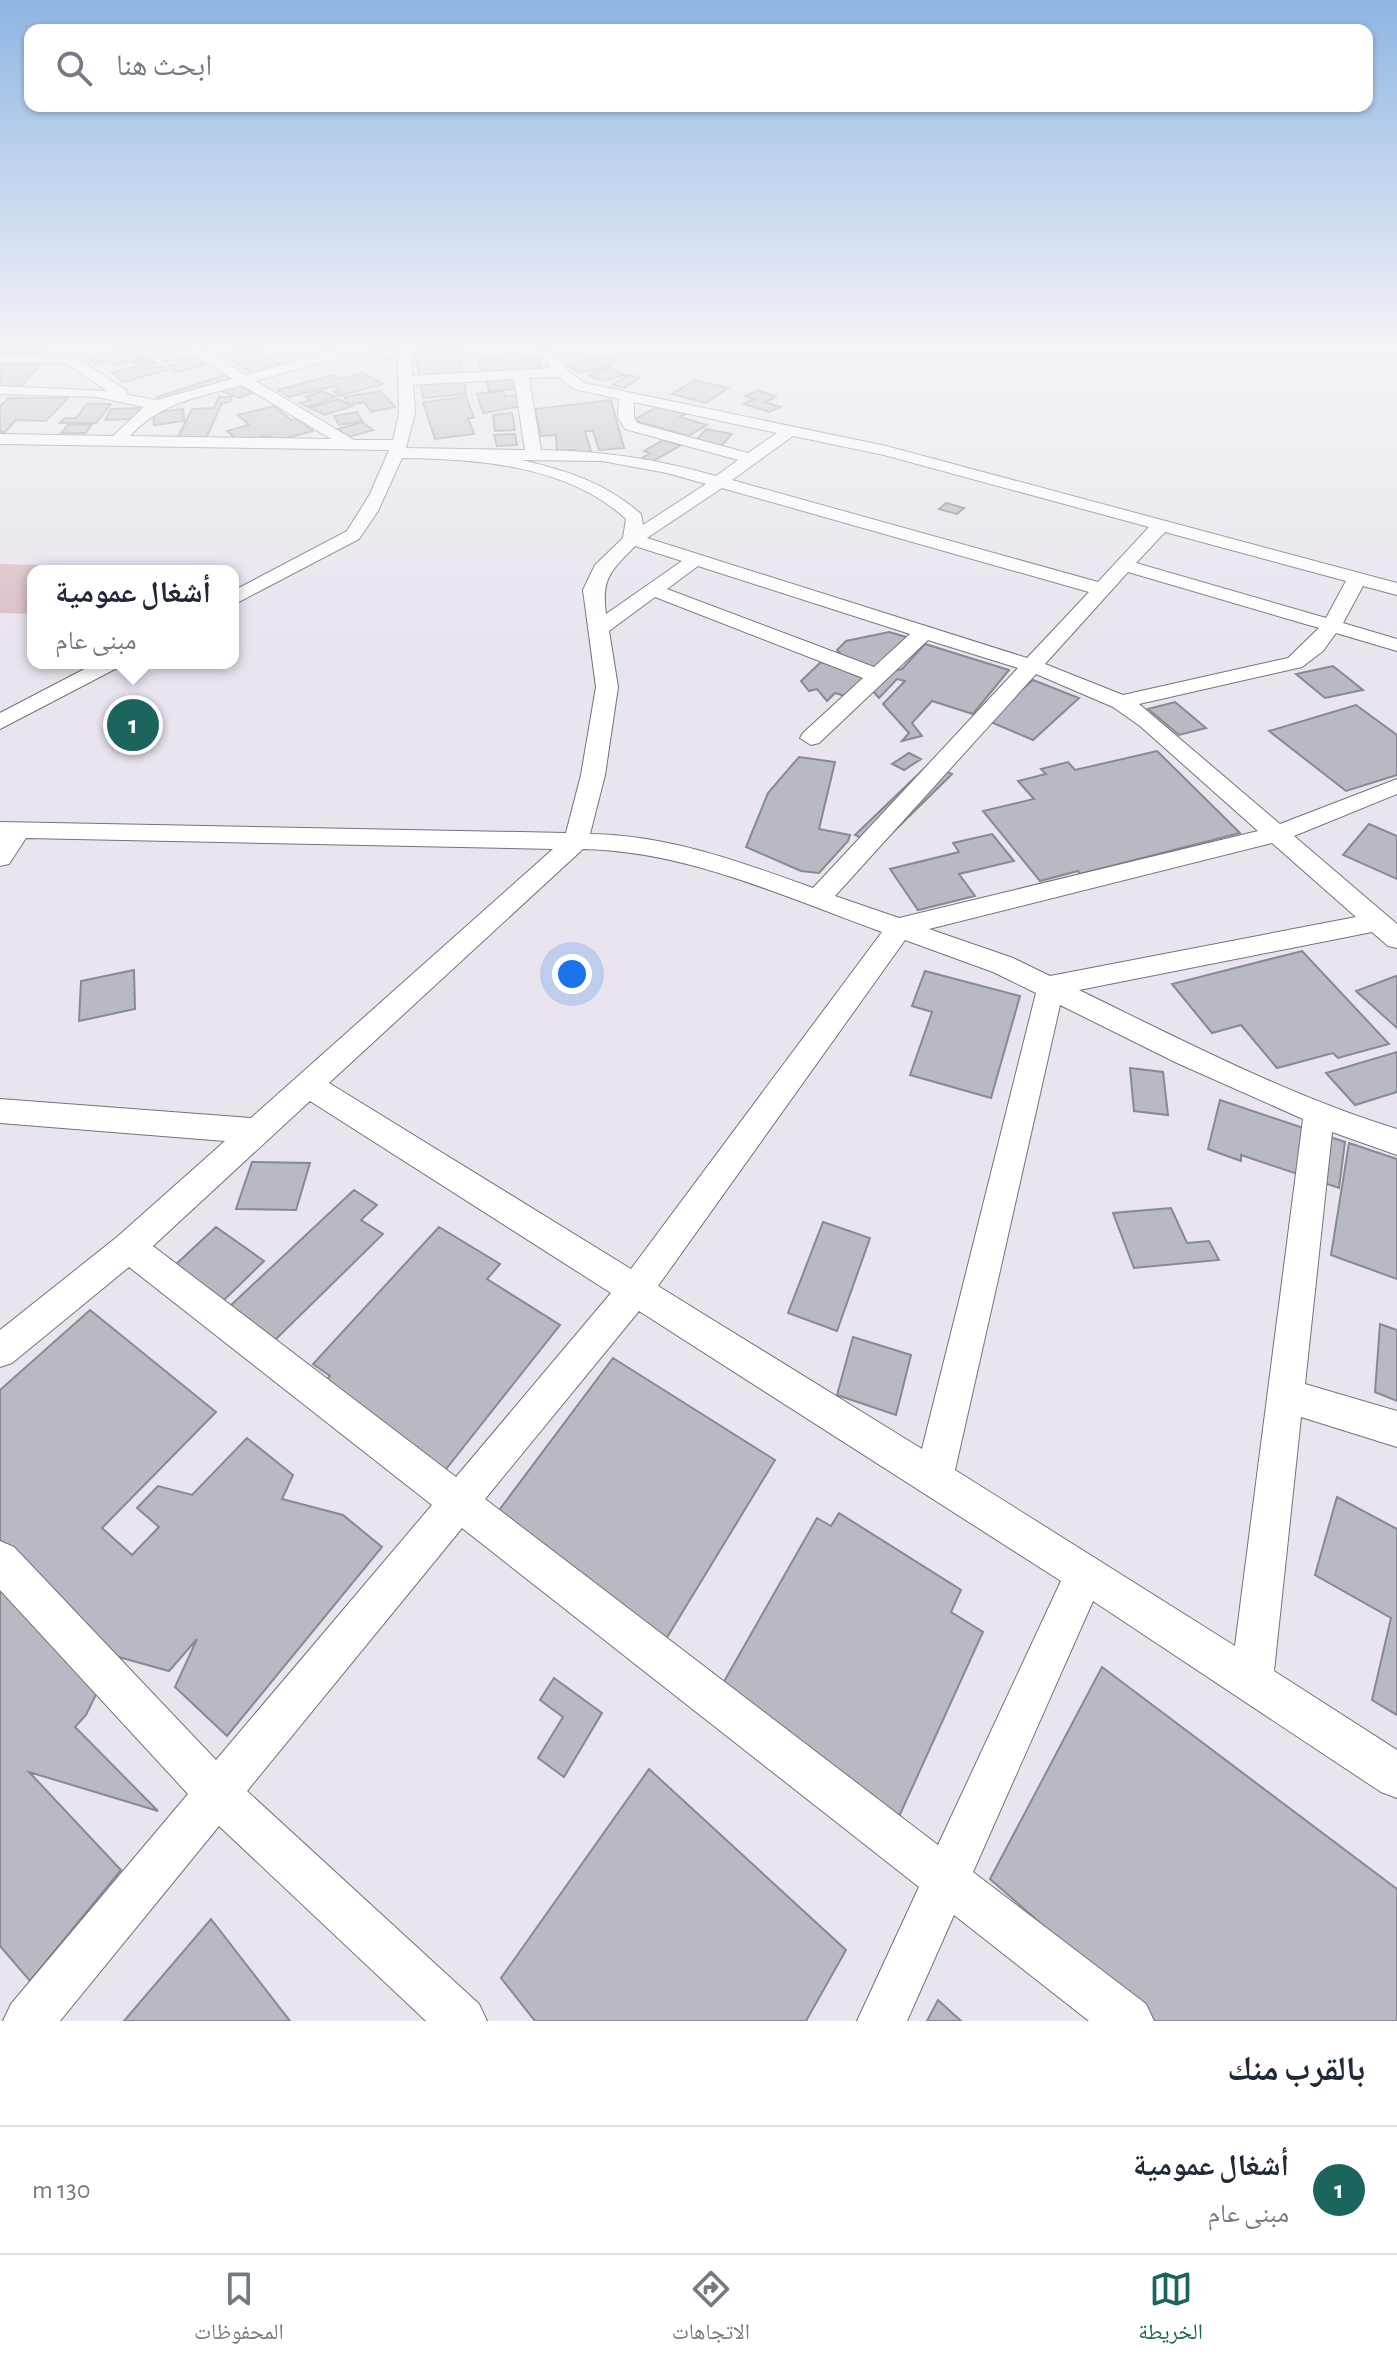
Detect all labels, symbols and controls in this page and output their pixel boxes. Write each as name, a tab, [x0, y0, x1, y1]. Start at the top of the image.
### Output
search box	[24, 24, 1373, 112]
icon: search	[52, 46, 96, 90]
text: ابحث هنا	[116, 51, 212, 81]
popup	[27, 565, 239, 669]
text: أشغال عمومية	[55, 578, 211, 608]
text: مبنى عام	[55, 628, 137, 654]
pin: 1	[107, 695, 159, 755]
your location	[552, 954, 592, 994]
text: بالقرب منك	[1227, 2053, 1365, 2087]
text: أشغال عمومية	[1133, 2151, 1289, 2181]
text: 130 m	[32, 2177, 91, 2203]
text: 1	[1334, 2177, 1344, 2203]
text: مبنى عام	[1207, 2201, 1289, 2227]
tab: المحفوظات	[194, 2267, 284, 2353]
tab: الاتجاهات	[672, 2267, 750, 2353]
tab: الخريطة	[1138, 2267, 1203, 2353]

